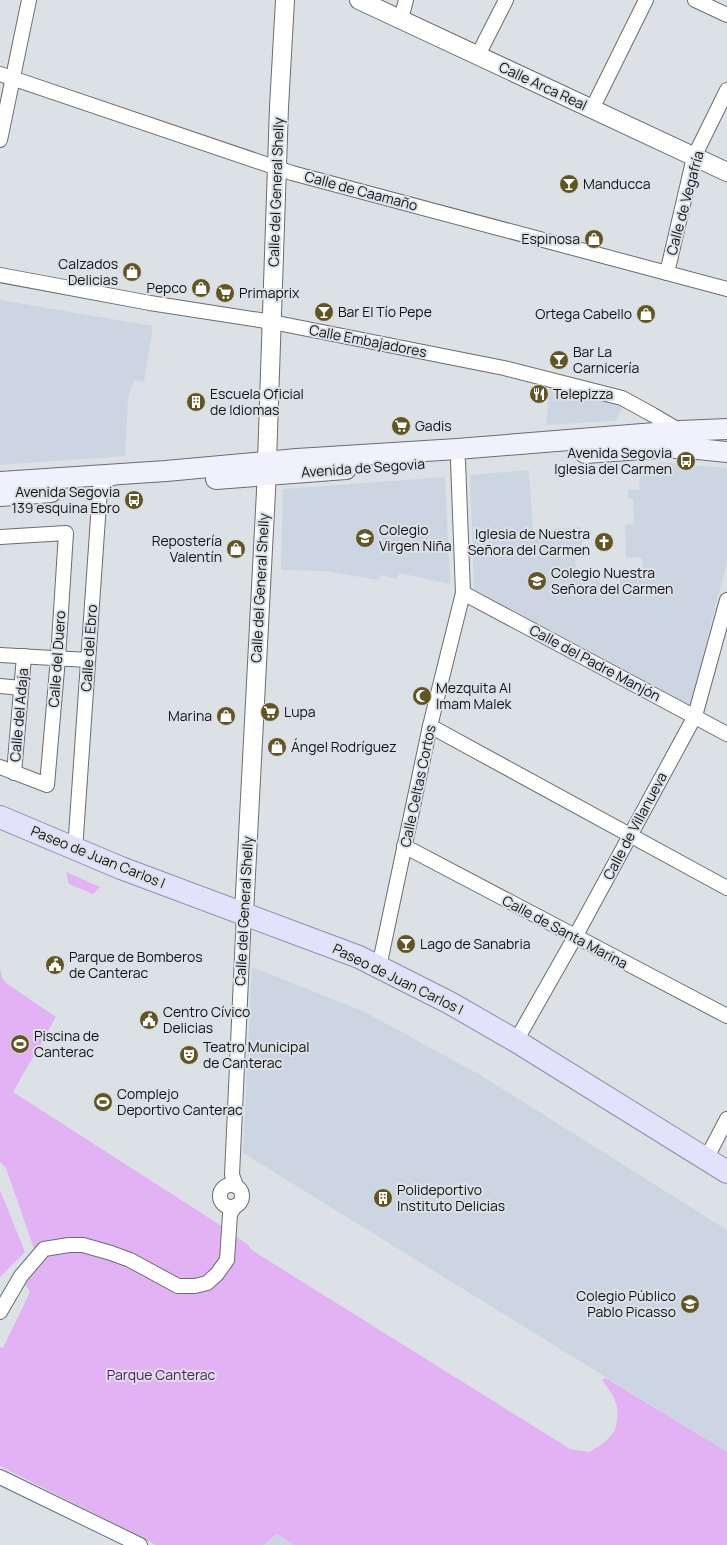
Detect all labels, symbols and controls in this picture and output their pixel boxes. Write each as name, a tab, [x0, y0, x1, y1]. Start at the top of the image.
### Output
street label: Calle Arca Real	[496, 57, 590, 114]
street label: Calle del General Shelly	[263, 116, 288, 267]
street label: Calle de Vegafría	[661, 148, 708, 257]
street label: Calle de Caamaño	[302, 166, 420, 215]
bar icon: Manducca	[558, 173, 580, 195]
place label: Manducca	[583, 174, 650, 193]
shop icon: Espinosa	[583, 228, 605, 250]
place label: Espinosa	[522, 229, 580, 248]
place label: Calzados Delicias	[58, 254, 118, 289]
shop icon: Calzados Delicias	[121, 261, 143, 283]
shop icon: Pepco	[190, 277, 212, 299]
place label: Pepco	[147, 278, 187, 297]
supermarket icon: Primaprix	[214, 282, 236, 304]
place label: Primaprix	[239, 283, 300, 302]
bar icon: Bar El Tío Pepe	[313, 301, 335, 323]
place label: Bar El Tío Pepe	[338, 302, 432, 321]
shop icon: Ortega Cabello	[635, 303, 657, 325]
place label: Ortega Cabello	[535, 304, 632, 323]
street label: Calle Embajadores	[308, 320, 429, 361]
place label: Bar La Carnicería	[573, 342, 639, 377]
bar icon: Bar La Carnicería	[548, 349, 570, 371]
restaurant icon: Telepizza	[528, 383, 550, 405]
place label: Escuela Oficial de Idiomas	[210, 384, 304, 419]
place label: Telepizza	[553, 384, 613, 403]
building icon: Escuela Oficial de Idiomas	[185, 391, 207, 413]
supermarket icon: Gadis	[390, 415, 412, 437]
place label: Gadis	[415, 416, 452, 435]
place label: Avenida Segovia Iglesia del Carmen	[554, 443, 672, 478]
bus stop icon: Avenida Segovia Iglesia del Carmen	[675, 450, 697, 472]
street label: Avenida de Segovia	[300, 454, 426, 481]
place label: Avenida Segovia 139 esquina Ebro	[12, 482, 120, 517]
bus stop icon: Avenida Segovia 139 esquina Ebro	[123, 489, 145, 511]
street label: Calle del General Shelly	[246, 512, 273, 663]
place label: Colegio Virgen Niña	[379, 520, 452, 555]
place label: Iglesia de Nuestra Señora del Carmen	[468, 524, 590, 559]
school or university icon: Colegio Virgen Niña	[354, 527, 376, 549]
place label: Repostería Valentín	[152, 531, 222, 566]
church icon: Iglesia de Nuestra Señora del Carmen	[593, 531, 615, 553]
shop icon: Repostería Valentín	[225, 538, 247, 560]
place label: Colegio Nuestra Señora del Carmen	[551, 563, 673, 598]
school or university icon: Colegio Nuestra Señora del Carmen	[526, 570, 548, 592]
street label: Calle del Ebro	[76, 604, 101, 692]
street label: Calle del Duero	[44, 610, 69, 708]
street label: Calle del Padre Manjón	[526, 620, 664, 705]
street label: Calle del Adaja	[5, 667, 32, 763]
place label: Mezquita Al Imam Malek	[436, 678, 513, 713]
mosque icon: Mezquita Al Imam Malek	[411, 685, 433, 707]
supermarket icon: Lupa	[259, 701, 281, 723]
place label: Lupa	[284, 702, 316, 721]
shop icon: Marina	[215, 705, 237, 727]
place label: Marina	[168, 706, 212, 725]
street label: Calle Celtas Cortos	[395, 723, 440, 849]
shop icon: Ángel Rodríguez	[266, 736, 288, 758]
place label: Ángel Rodríguez	[291, 737, 397, 756]
street label: Calle de Villanueva	[598, 769, 671, 883]
street label: Paseo de Juan Carlos I	[28, 821, 168, 892]
street label: Calle del General Shelly	[230, 835, 257, 986]
street label: Calle de Santa Marina	[499, 890, 631, 973]
bar icon: Lago de Sanabria	[395, 933, 417, 955]
place label: Lago de Sanabria	[420, 934, 530, 953]
street label: Paseo de Juan Carlos I	[330, 939, 467, 1018]
place label: Parque de Bomberos de Canterac	[69, 947, 203, 982]
public building icon: Parque de Bomberos de Canterac	[44, 954, 66, 976]
place label: Centro Cívico Delicias	[163, 1002, 250, 1037]
public building icon: Centro Cívico Delicias	[138, 1009, 160, 1031]
place label: Piscina de Canterac	[34, 1026, 99, 1061]
sports icon: Piscina de Canterac	[9, 1033, 31, 1055]
place label: Teatro Municipal de Canterac	[203, 1037, 309, 1072]
theatre icon: Teatro Municipal de Canterac	[178, 1044, 200, 1066]
place label: Complejo Deportivo Canterac	[117, 1084, 243, 1119]
sports icon: Complejo Deportivo Canterac	[92, 1091, 114, 1113]
place label: Polideportivo Instituto Delicias	[397, 1180, 505, 1215]
building icon: Polideportivo Instituto Delicias	[372, 1187, 394, 1209]
place label: Colegio Público Pablo Picasso	[576, 1286, 676, 1321]
school or university icon: Colegio Público Pablo Picasso	[679, 1293, 701, 1315]
park label: Parque Canterac	[107, 1365, 215, 1384]

